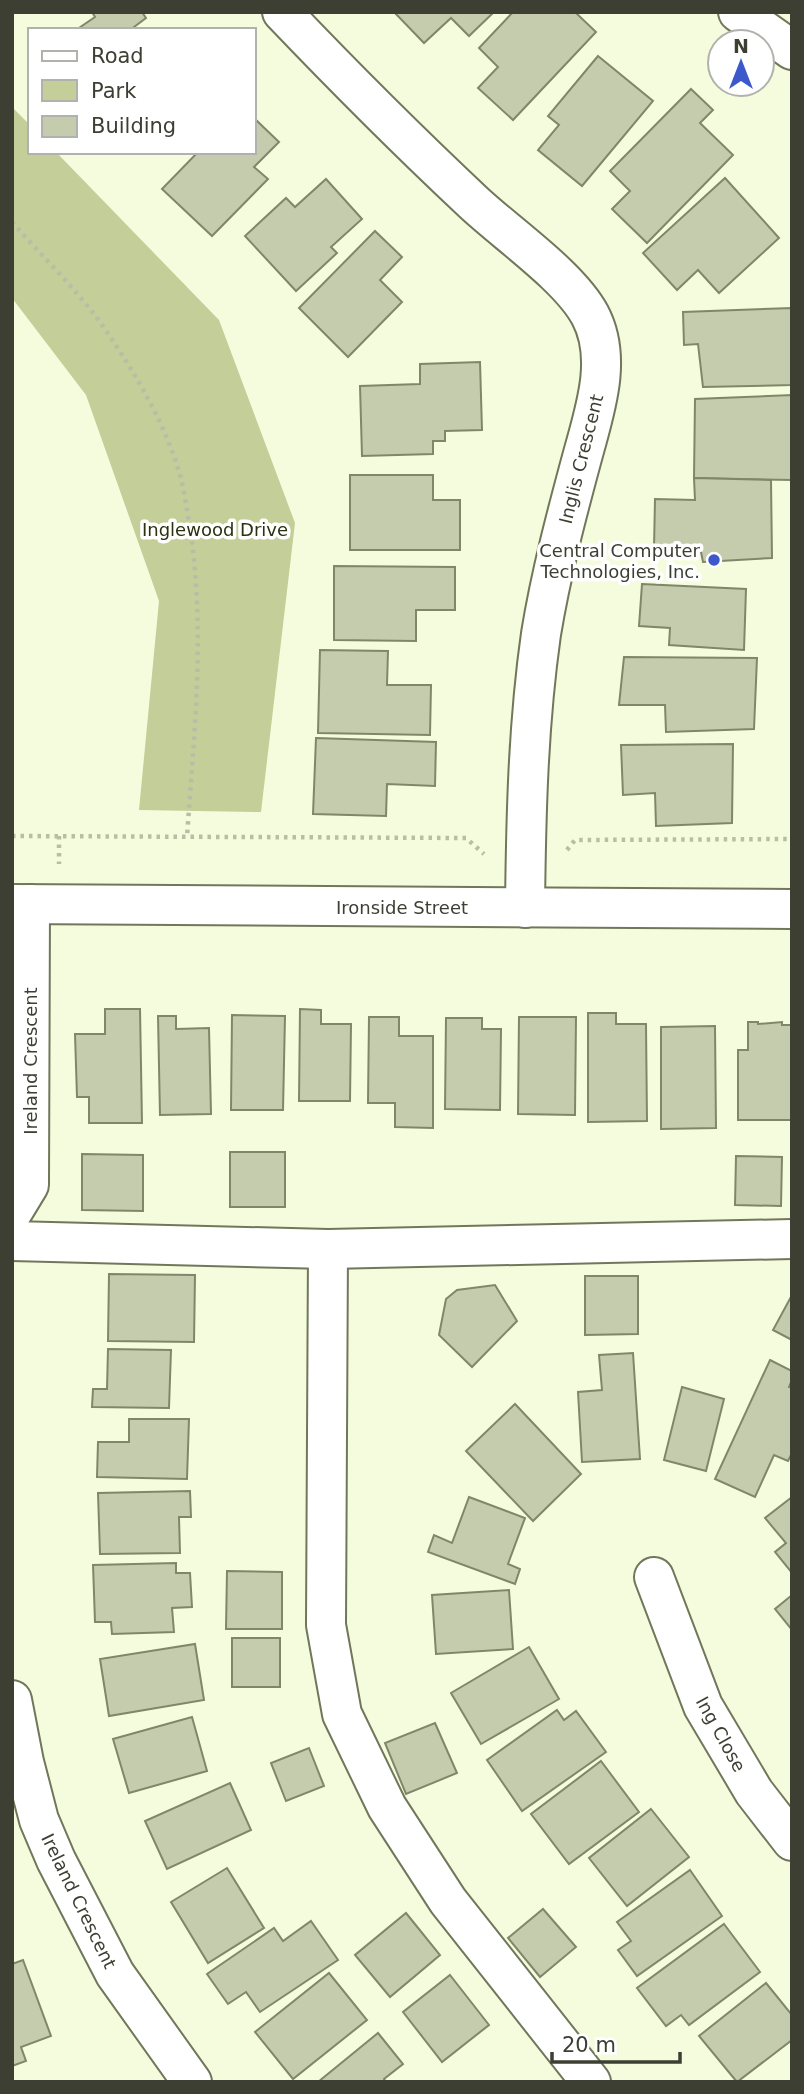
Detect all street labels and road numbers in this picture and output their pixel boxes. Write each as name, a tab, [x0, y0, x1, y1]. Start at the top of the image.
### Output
street label: Inglis Crescent	[555, 392, 607, 526]
street label: Ironside Street	[336, 897, 468, 918]
street label: Ireland Crescent	[20, 987, 41, 1135]
street label: Ing Close	[692, 1693, 750, 1775]
street label: Ireland Crescent	[37, 1830, 121, 1972]

